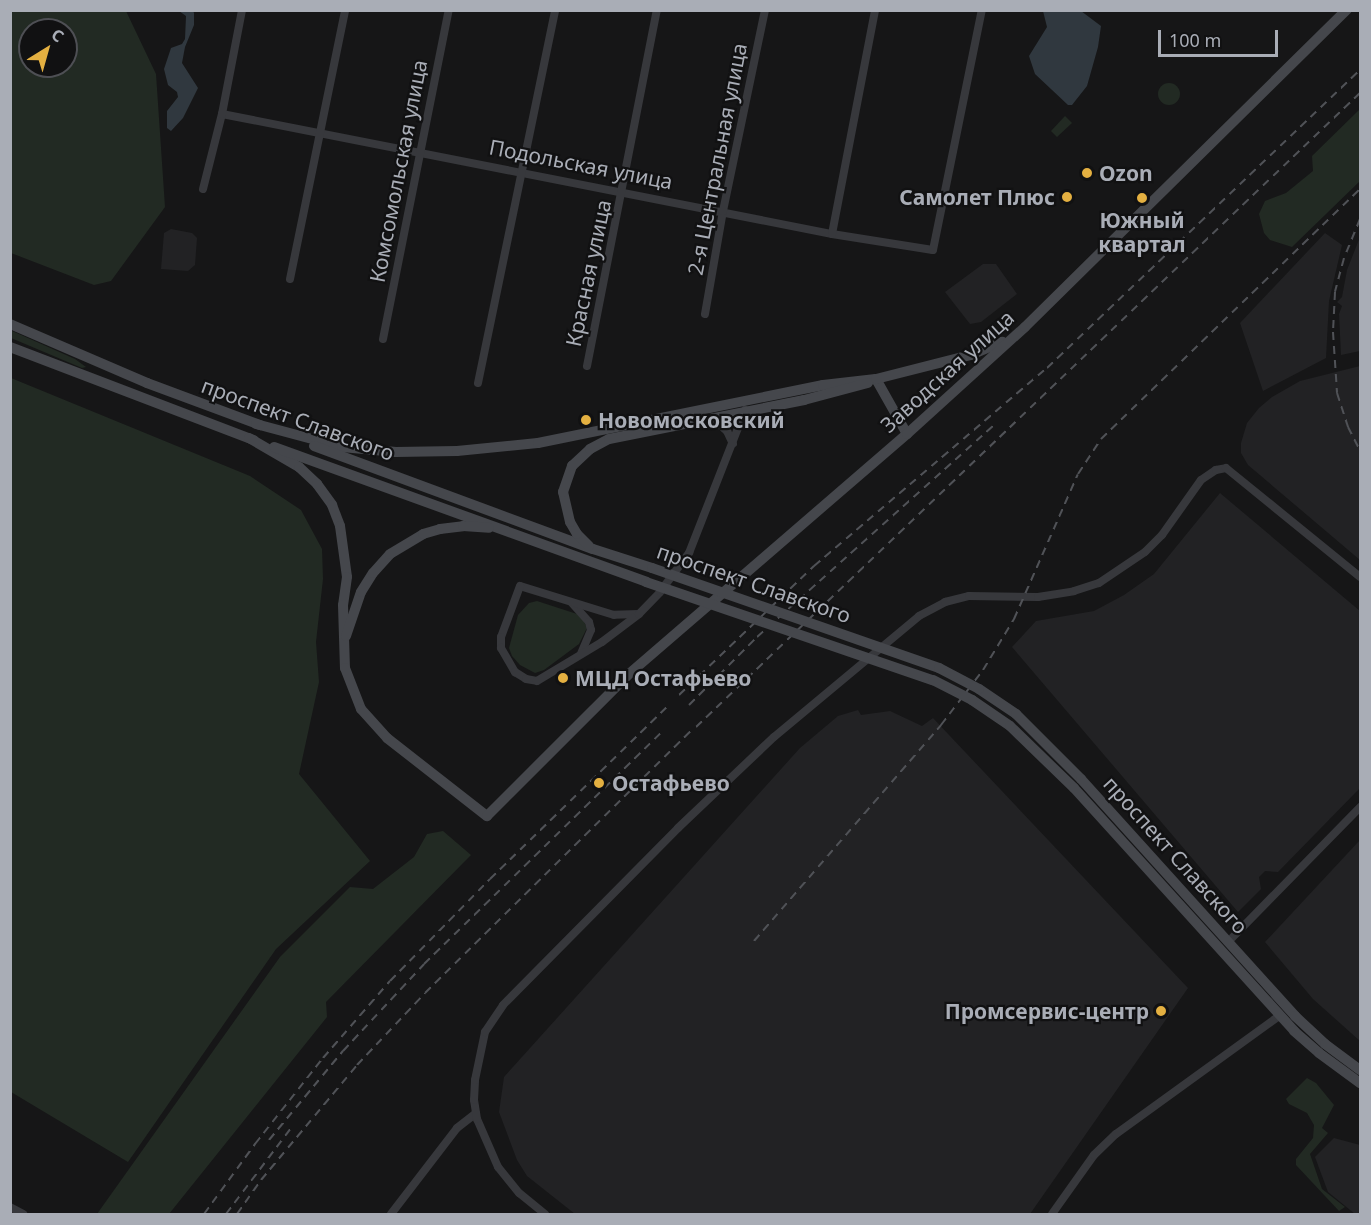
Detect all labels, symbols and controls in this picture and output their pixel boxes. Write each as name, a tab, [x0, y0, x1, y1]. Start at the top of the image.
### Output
north arrow	[18, 18, 78, 78]
scale bar	[1161, 18, 1281, 56]
text: С	[47, 23, 68, 47]
text: 100 m	[1169, 28, 1221, 52]
street label: 2-я Центральная улица	[682, 41, 752, 277]
street label: Комсомольская улица	[364, 58, 432, 284]
street label: Подольская улица	[487, 134, 675, 194]
place label: Ozon	[1099, 160, 1153, 186]
marker: Ozon	[1080, 166, 1094, 180]
place label: Самолет Плюс	[899, 184, 1055, 210]
marker: Самолет Плюс	[1060, 190, 1074, 204]
marker: Южный квартал	[1135, 191, 1149, 205]
street label: Красная улица	[560, 197, 616, 349]
place label: Южный квартал	[1098, 207, 1186, 257]
street label: Заводская улица	[875, 305, 1019, 437]
street label: проспект Славского	[198, 372, 398, 466]
place label: Новомосковский	[598, 407, 785, 433]
marker: Новомосковский	[579, 413, 593, 427]
street label: проспект Славского	[654, 538, 854, 628]
place label: МЦД Остафьево	[575, 665, 751, 691]
marker: МЦД Остафьево	[556, 671, 570, 685]
place label: Остафьево	[612, 770, 730, 796]
street label: проспект Славского	[1099, 771, 1253, 939]
marker: Остафьево	[590, 774, 608, 792]
place label: Промсервис-центр	[945, 998, 1149, 1024]
marker: Промсервис-центр	[1154, 1004, 1168, 1018]

